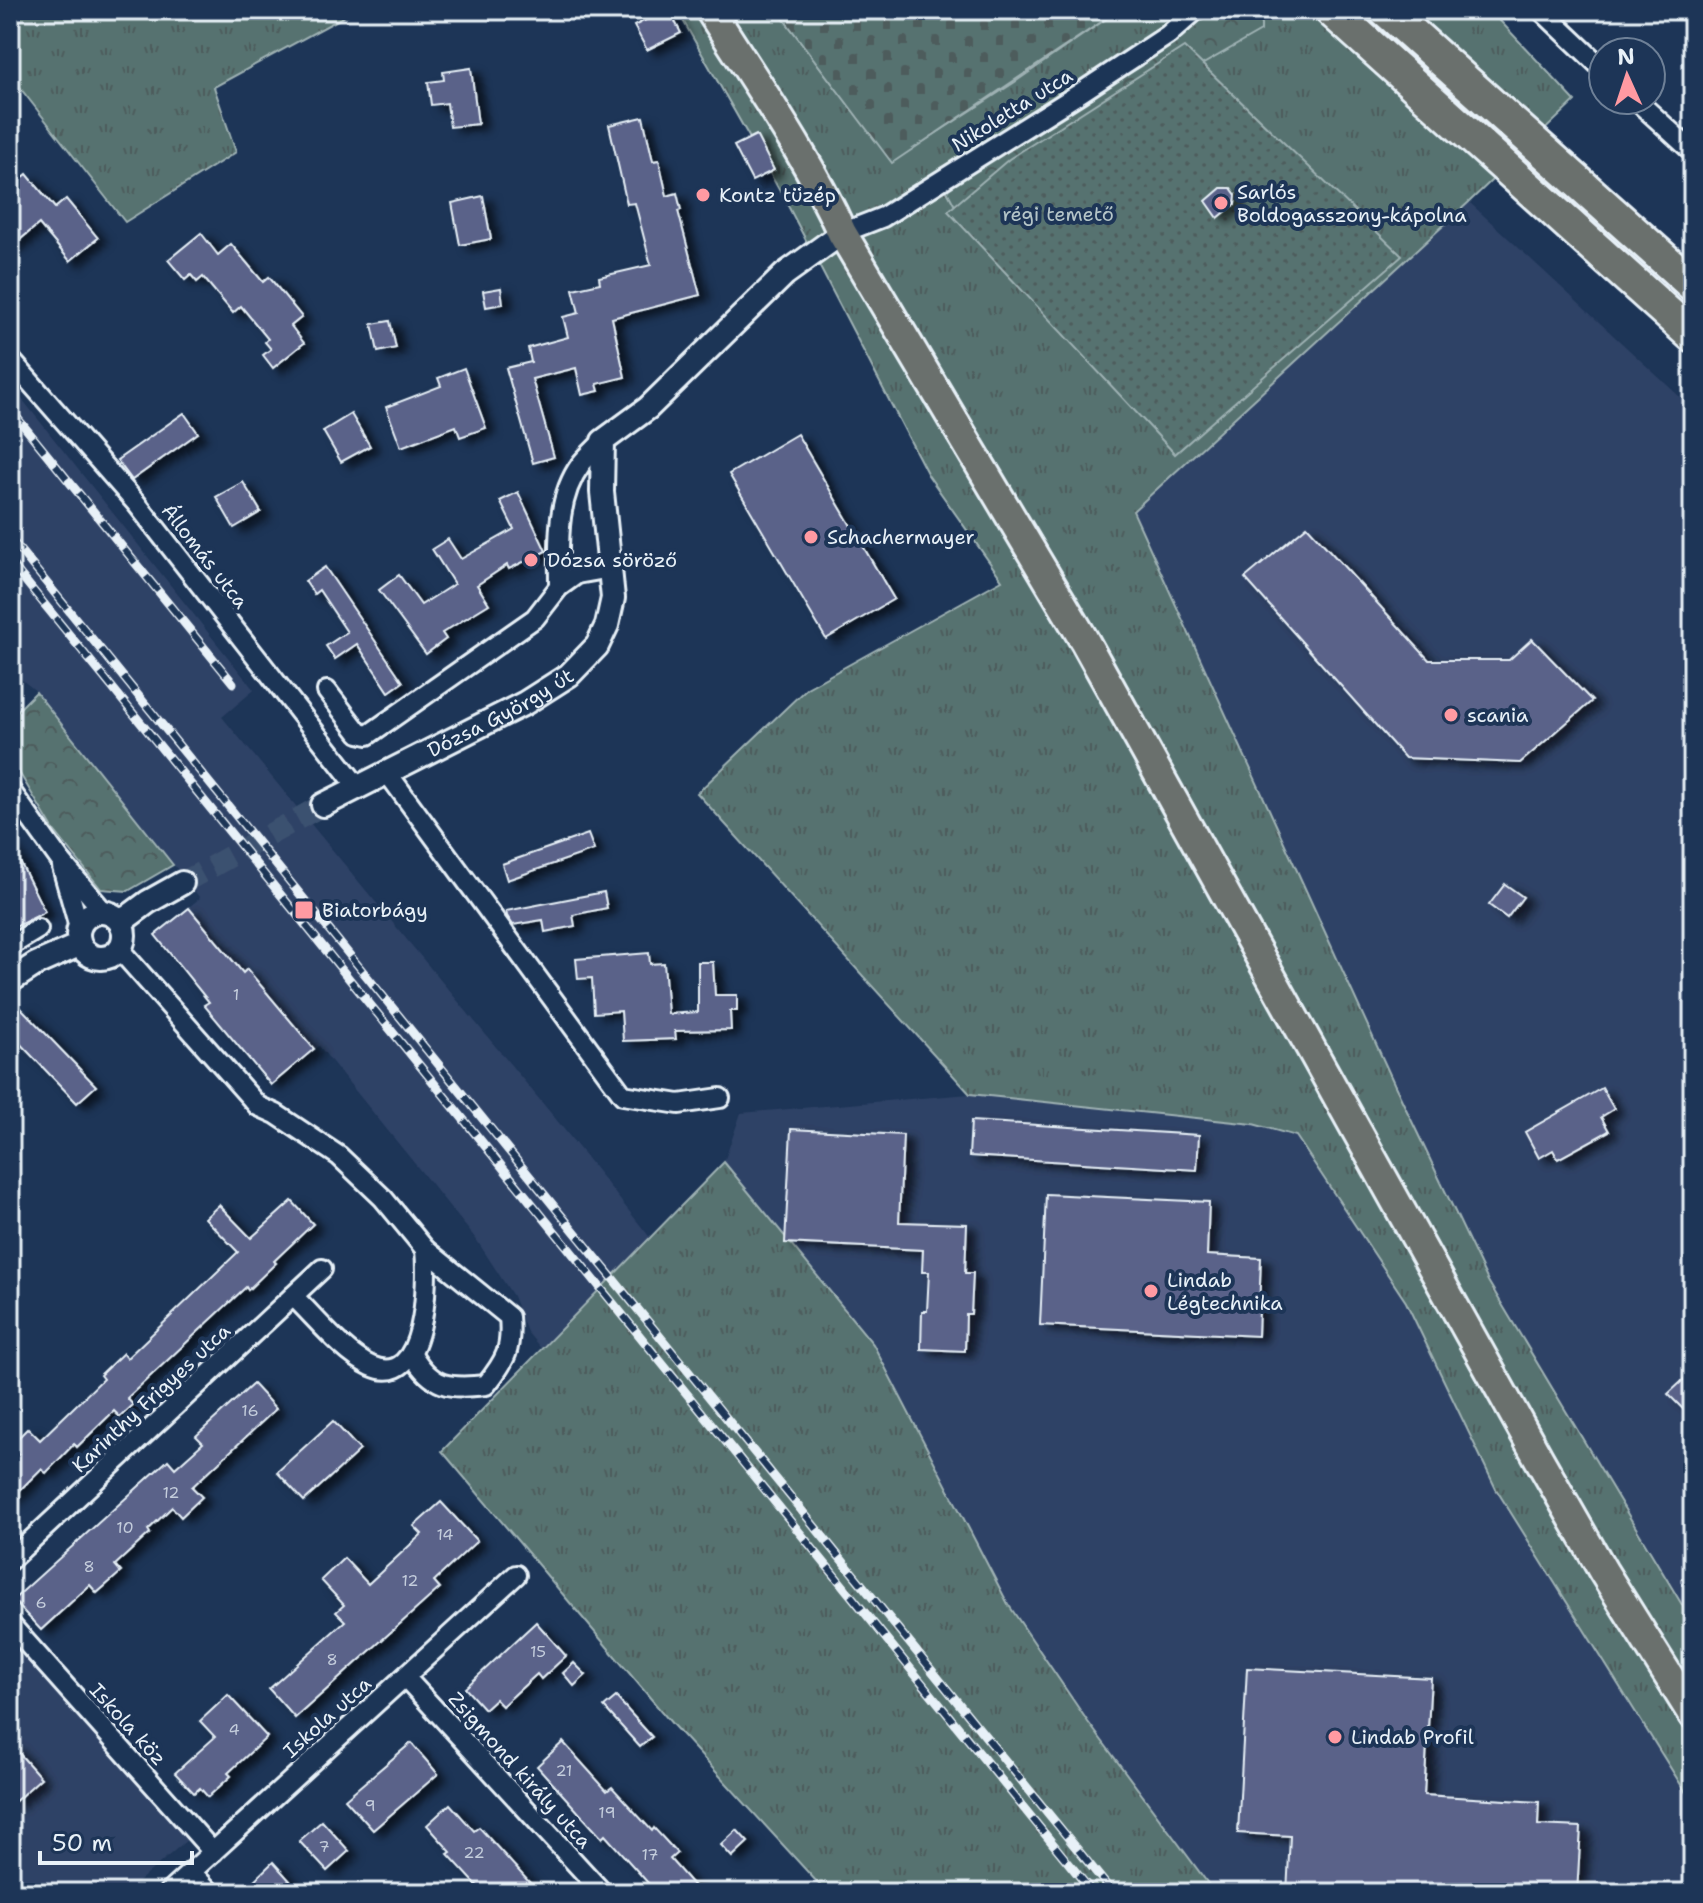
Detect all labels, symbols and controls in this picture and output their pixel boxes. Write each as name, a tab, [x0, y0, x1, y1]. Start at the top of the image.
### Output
north arrow	[1587, 36, 1667, 116]
text: N	[1617, 42, 1635, 71]
street label: Nikoletta utca	[947, 62, 1078, 157]
place label: Sarlós Boldogasszony-kápolna	[1237, 179, 1467, 228]
place label: Kontz tüzép	[719, 182, 836, 208]
marker: Kontz tüzép	[694, 186, 712, 204]
marker: Sarlós Boldogasszony-kápolna	[1212, 194, 1230, 212]
park label: régi temető	[1002, 201, 1114, 227]
street label: Állomás utca	[156, 498, 254, 614]
place label: Schachermayer	[827, 524, 975, 550]
marker: Schachermayer	[802, 528, 820, 546]
place label: Dózsa söröző	[547, 547, 677, 573]
marker: Dózsa söröző	[522, 551, 540, 569]
street label: Dózsa György út	[423, 662, 579, 763]
place label: scania	[1467, 702, 1529, 728]
marker: scania	[1442, 706, 1460, 724]
place label: Biatorbágy	[322, 897, 428, 923]
marker: Biatorbágy	[293, 899, 315, 921]
house number: 1	[233, 984, 239, 1005]
place label: Lindab Légtechnika	[1167, 1267, 1283, 1316]
marker: Lindab Légtechnika	[1142, 1282, 1160, 1300]
street label: Karinthy Frigyes utca	[66, 1317, 236, 1478]
house number: 16	[241, 1400, 259, 1421]
house number: 12	[162, 1482, 180, 1503]
house number: 10	[116, 1517, 134, 1538]
house number: 14	[436, 1524, 454, 1545]
house number: 8	[83, 1556, 95, 1577]
house number: 12	[401, 1570, 419, 1591]
house number: 6	[35, 1592, 47, 1613]
house number: 15	[530, 1641, 546, 1662]
house number: 8	[326, 1649, 338, 1670]
street label: Iskola utca	[278, 1670, 377, 1763]
street label: Iskola köz	[84, 1677, 172, 1771]
street label: Zsigmond király utca	[443, 1686, 598, 1854]
house number: 4	[228, 1719, 240, 1740]
place label: Lindab Profil	[1351, 1724, 1474, 1750]
marker: Lindab Profil	[1326, 1728, 1344, 1746]
house number: 21	[555, 1760, 573, 1781]
house number: 9	[364, 1795, 376, 1816]
house number: 19	[598, 1802, 616, 1823]
scale bar	[40, 1815, 192, 1865]
text: 50 m	[52, 1827, 112, 1859]
house number: 7	[318, 1836, 330, 1857]
house number: 22	[463, 1842, 485, 1863]
house number: 17	[641, 1844, 659, 1865]

